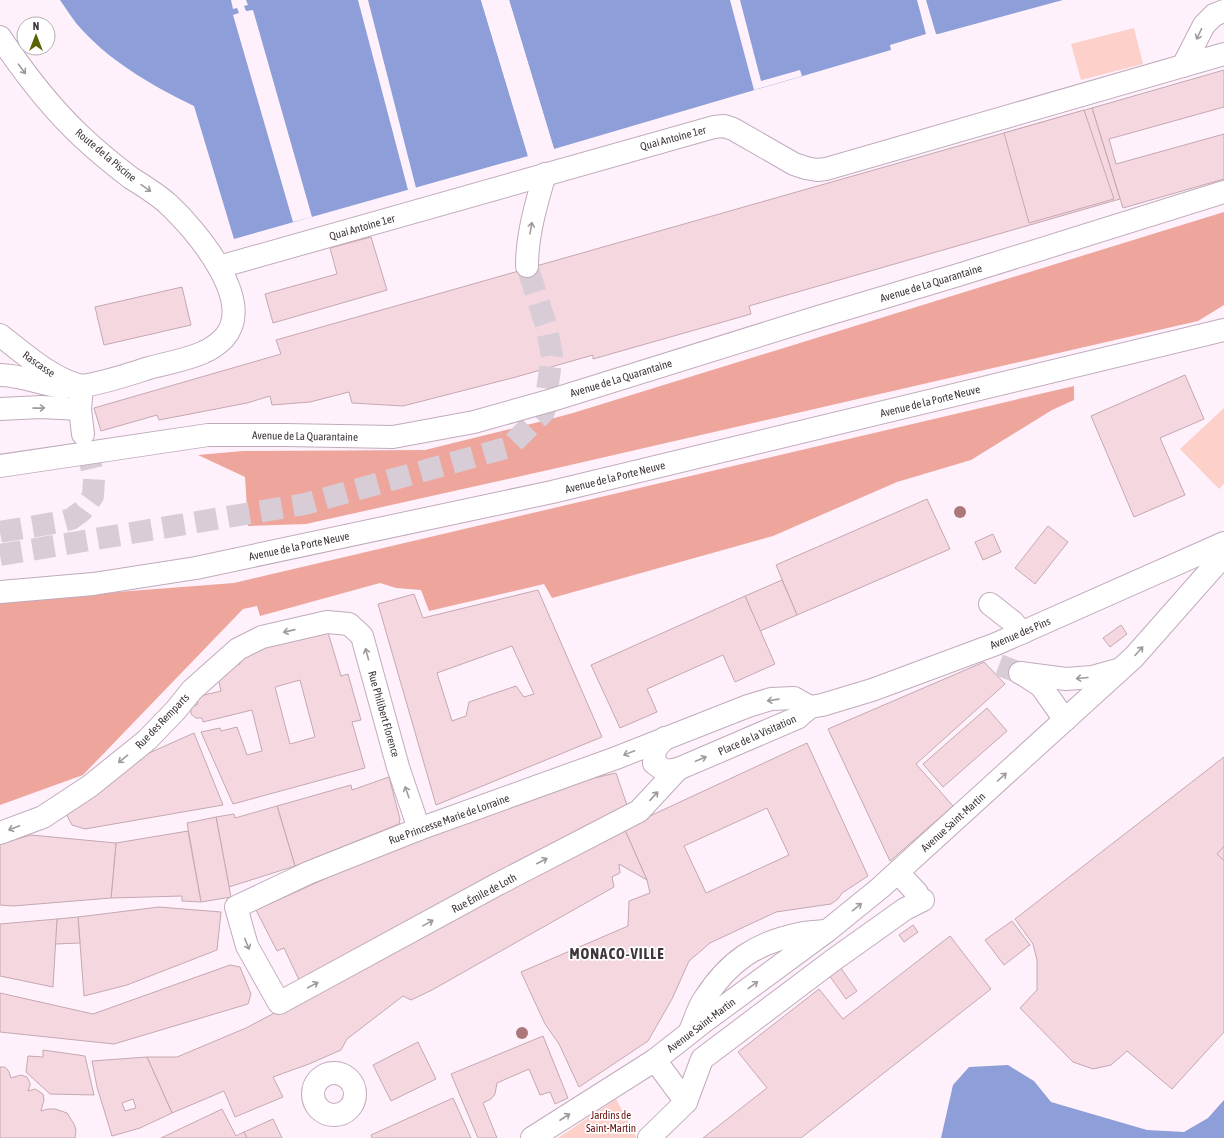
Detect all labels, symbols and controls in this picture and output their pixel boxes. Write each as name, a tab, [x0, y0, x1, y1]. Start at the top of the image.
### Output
north arrow	[16, 16, 56, 56]
text: N	[33, 20, 39, 32]
one-way arrow	[1195, 28, 1202, 40]
one-way arrow	[18, 63, 26, 74]
street label: Quai Antoine 1er	[639, 123, 708, 153]
street label: Route de la Piscine	[73, 126, 139, 184]
one-way arrow	[140, 184, 151, 192]
street label: Quai Antoine 1er	[328, 212, 397, 242]
one-way arrow	[528, 222, 536, 235]
street label: Avenue de La Quarantaine	[879, 262, 983, 304]
street label: Rascasse	[21, 349, 57, 379]
street label: Avenue de La Quarantaine	[569, 357, 673, 399]
street label: Avenue de la Porte Neuve	[879, 383, 981, 419]
one-way arrow	[32, 404, 45, 411]
street label: Avenue de La Quarantaine	[252, 429, 358, 443]
street label: Avenue de la Porte Neuve	[564, 459, 666, 495]
street label: Avenue de la Porte Neuve	[248, 529, 350, 563]
street label: Avenue des Pins	[988, 615, 1052, 651]
one-way arrow	[283, 628, 296, 636]
one-way arrow	[1134, 646, 1143, 656]
one-way arrow	[363, 648, 370, 661]
street label: Rue Philibert Florence	[366, 670, 402, 758]
one-way arrow	[1076, 674, 1089, 681]
street label: Rue des Remparts	[133, 691, 191, 751]
one-way arrow	[767, 696, 780, 704]
street label: Place de la Visitation	[716, 712, 798, 758]
one-way arrow	[623, 750, 635, 757]
one-way arrow	[118, 754, 129, 763]
one-way arrow	[695, 755, 707, 763]
one-way arrow	[997, 772, 1007, 782]
one-way arrow	[403, 786, 410, 799]
street label: Avenue Saint-Martin	[918, 790, 988, 854]
one-way arrow	[649, 791, 658, 801]
street label: Rue Princesse Marie de Lorraine	[387, 792, 511, 846]
one-way arrow	[8, 825, 21, 832]
one-way arrow	[536, 857, 548, 865]
street label: Rue Émile de Loth	[450, 871, 518, 915]
one-way arrow	[851, 902, 862, 911]
one-way arrow	[422, 919, 434, 926]
one-way arrow	[244, 938, 252, 950]
district label: MONACO-VILLE	[569, 945, 665, 962]
one-way arrow	[307, 980, 319, 988]
one-way arrow	[747, 981, 758, 989]
street label: Avenue Saint-Martin	[665, 995, 737, 1055]
park label: Jardins de Saint-Martin	[586, 1109, 636, 1134]
one-way arrow	[559, 1113, 570, 1121]

